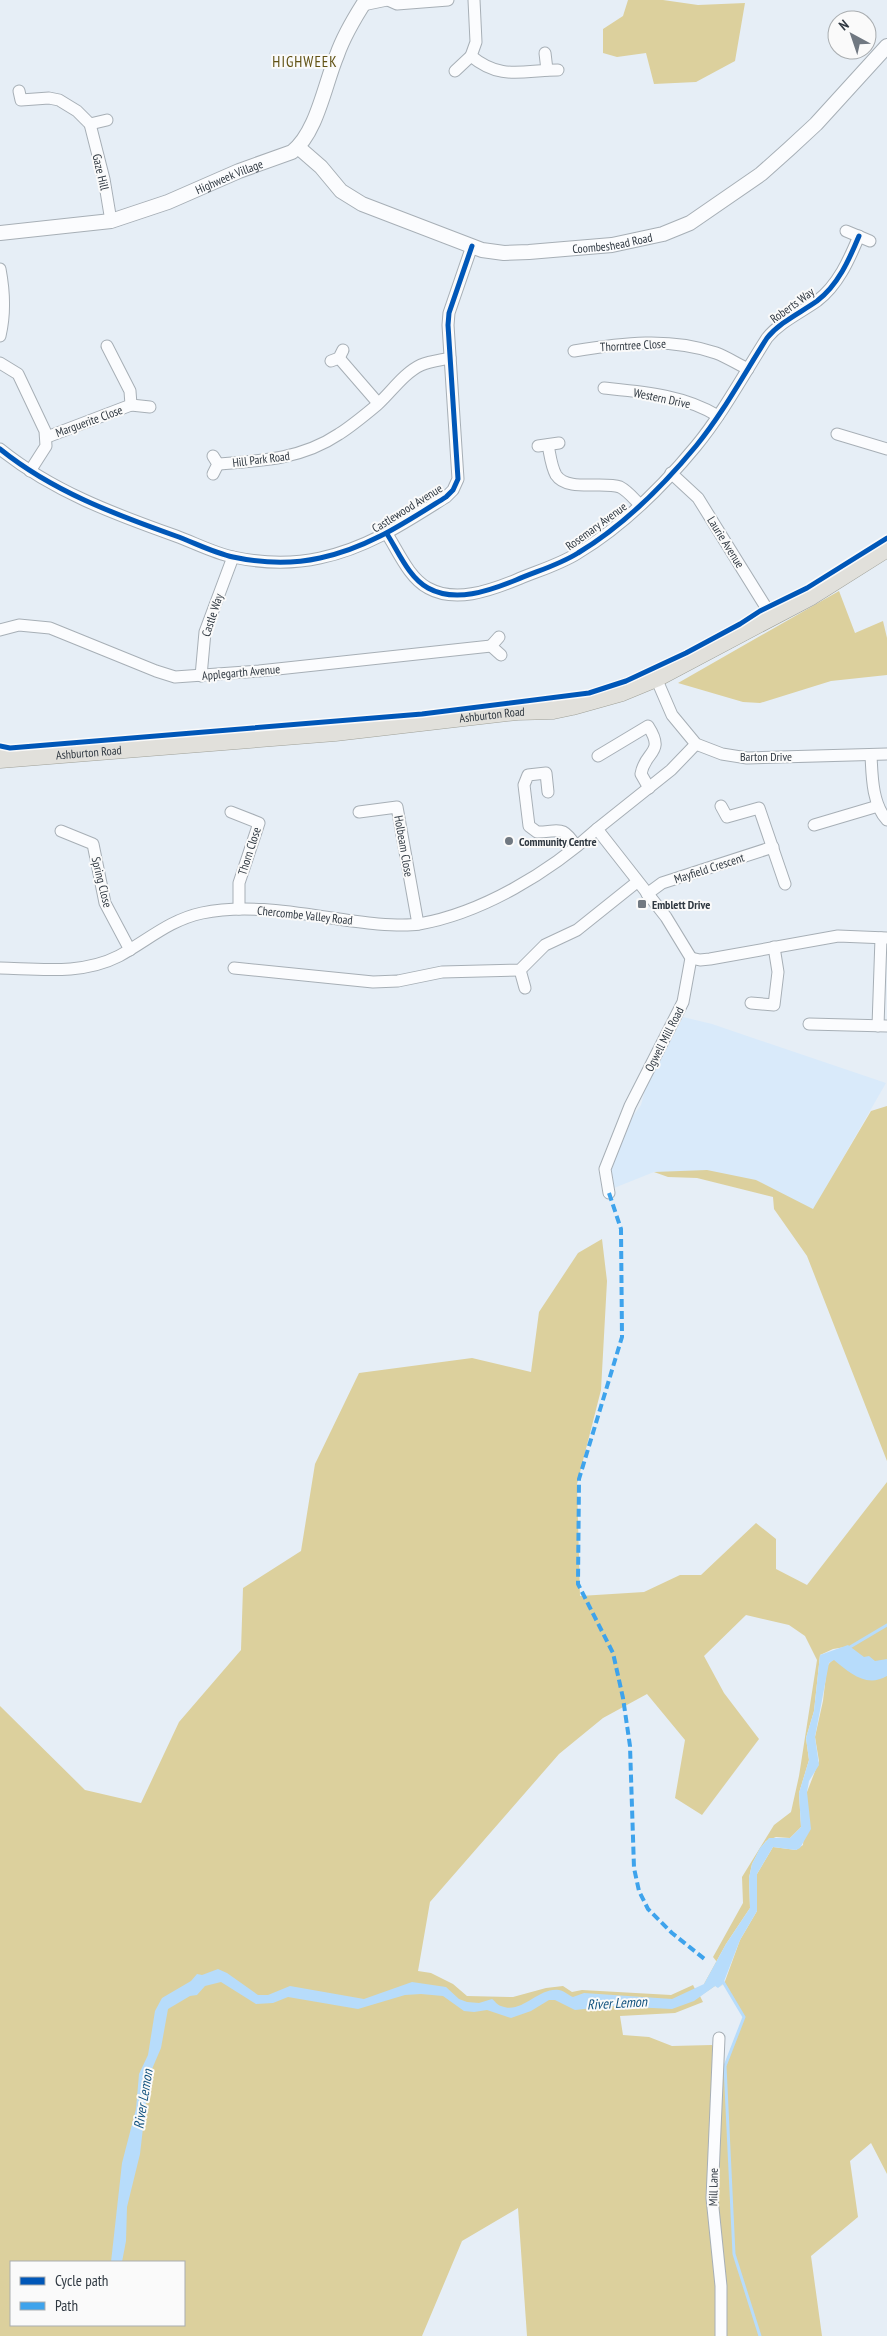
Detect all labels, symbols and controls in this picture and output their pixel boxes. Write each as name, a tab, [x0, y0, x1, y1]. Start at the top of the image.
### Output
north arrow	[827, 10, 877, 60]
text: N	[835, 16, 852, 34]
district label: HIGHWEEK	[272, 52, 338, 71]
street label: Gaze Hill	[90, 152, 113, 192]
street label: Highweek Village	[193, 156, 265, 197]
street label: Coombeshead Road	[572, 229, 654, 256]
street label: Roberts Way	[767, 284, 817, 326]
street label: Thorntree Close	[600, 336, 666, 354]
street label: Western Drive	[632, 385, 692, 411]
street label: Marguerite Close	[53, 402, 125, 440]
street label: Hill Park Road	[231, 448, 291, 470]
street label: Castlewood Avenue	[369, 480, 445, 536]
street label: Rosemary Avenue	[562, 499, 630, 553]
street label: Laurie Avenue	[704, 513, 748, 571]
street label: Castle Way	[198, 591, 226, 639]
street label: Applegarth Avenue	[201, 661, 281, 683]
street label: Ashburton Road	[458, 703, 525, 725]
street label: Ashburton Road	[55, 742, 122, 762]
street label: Barton Drive	[740, 749, 792, 764]
street label: Holbeam Close	[391, 814, 417, 878]
street label: Thorn Close	[234, 825, 264, 877]
place label: Community Centre	[519, 834, 597, 849]
marker: Community Centre	[503, 835, 515, 847]
street label: Mayfield Crescent	[672, 849, 747, 886]
street label: Spring Close	[88, 855, 116, 909]
place label: Emblett Drive	[652, 897, 710, 912]
marker: Emblett Drive	[636, 898, 648, 910]
street label: Chercombe Valley Road	[257, 903, 353, 927]
street label: Ogwell Mill Road	[641, 1004, 687, 1074]
water label: River Lemon	[587, 1992, 648, 2014]
water label: River Lemon	[129, 2067, 157, 2130]
street label: Mill Lane	[705, 2168, 721, 2206]
legend	[10, 2261, 185, 2326]
text: Cycle path	[55, 2271, 108, 2290]
text: Path	[55, 2296, 78, 2315]

